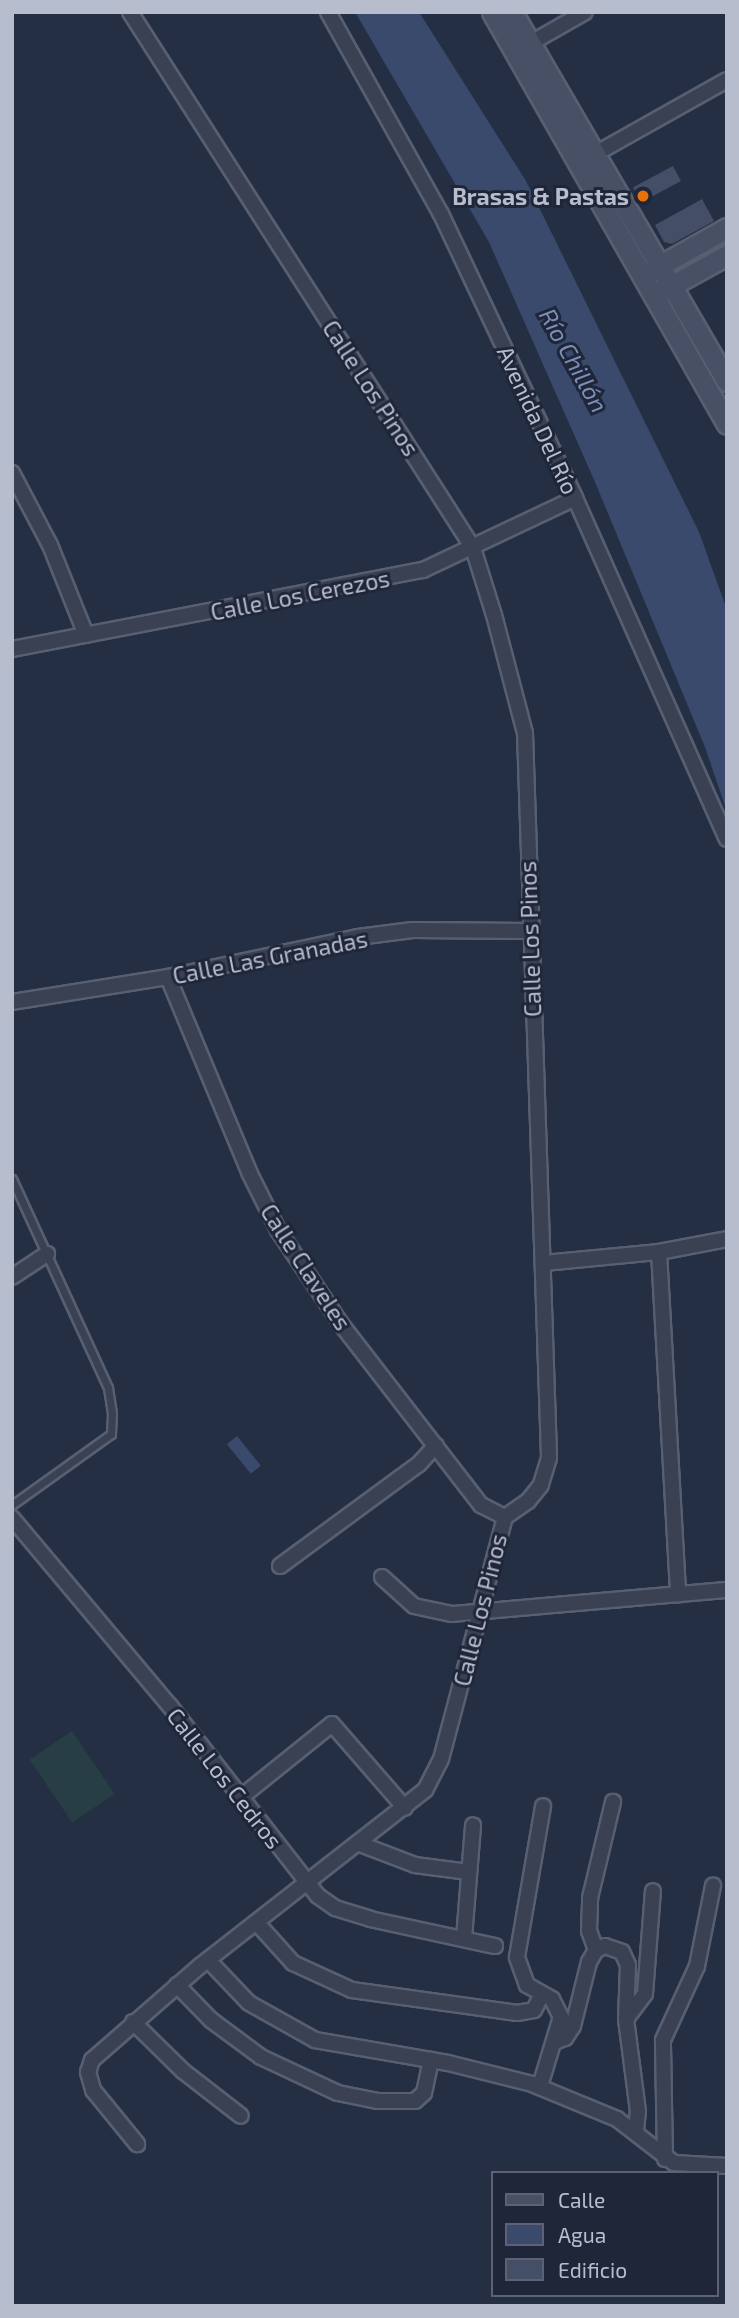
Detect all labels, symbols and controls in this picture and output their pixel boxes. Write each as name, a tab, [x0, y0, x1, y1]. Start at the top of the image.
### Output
place label: Brasas & Pastas	[452, 182, 629, 210]
marker: Brasas & Pastas	[635, 188, 651, 204]
water label: Río Chillón	[534, 303, 614, 417]
street label: Calle Los Pinos	[317, 315, 425, 461]
street label: Avenida Del Río	[492, 341, 584, 499]
street label: Calle Los Cerezos	[208, 564, 392, 626]
street label: Calle Los Pinos	[513, 861, 547, 1017]
street label: Calle Las Granadas	[170, 925, 370, 989]
street label: Calle Claveles	[255, 1199, 357, 1335]
street label: Calle Los Pinos	[448, 1531, 512, 1689]
street label: Calle Los Cedros	[162, 1702, 288, 1854]
legend	[490, 2171, 718, 2297]
text: Calle	[558, 2187, 605, 2212]
text: Agua	[558, 2222, 606, 2247]
text: Edificio	[558, 2257, 627, 2282]

